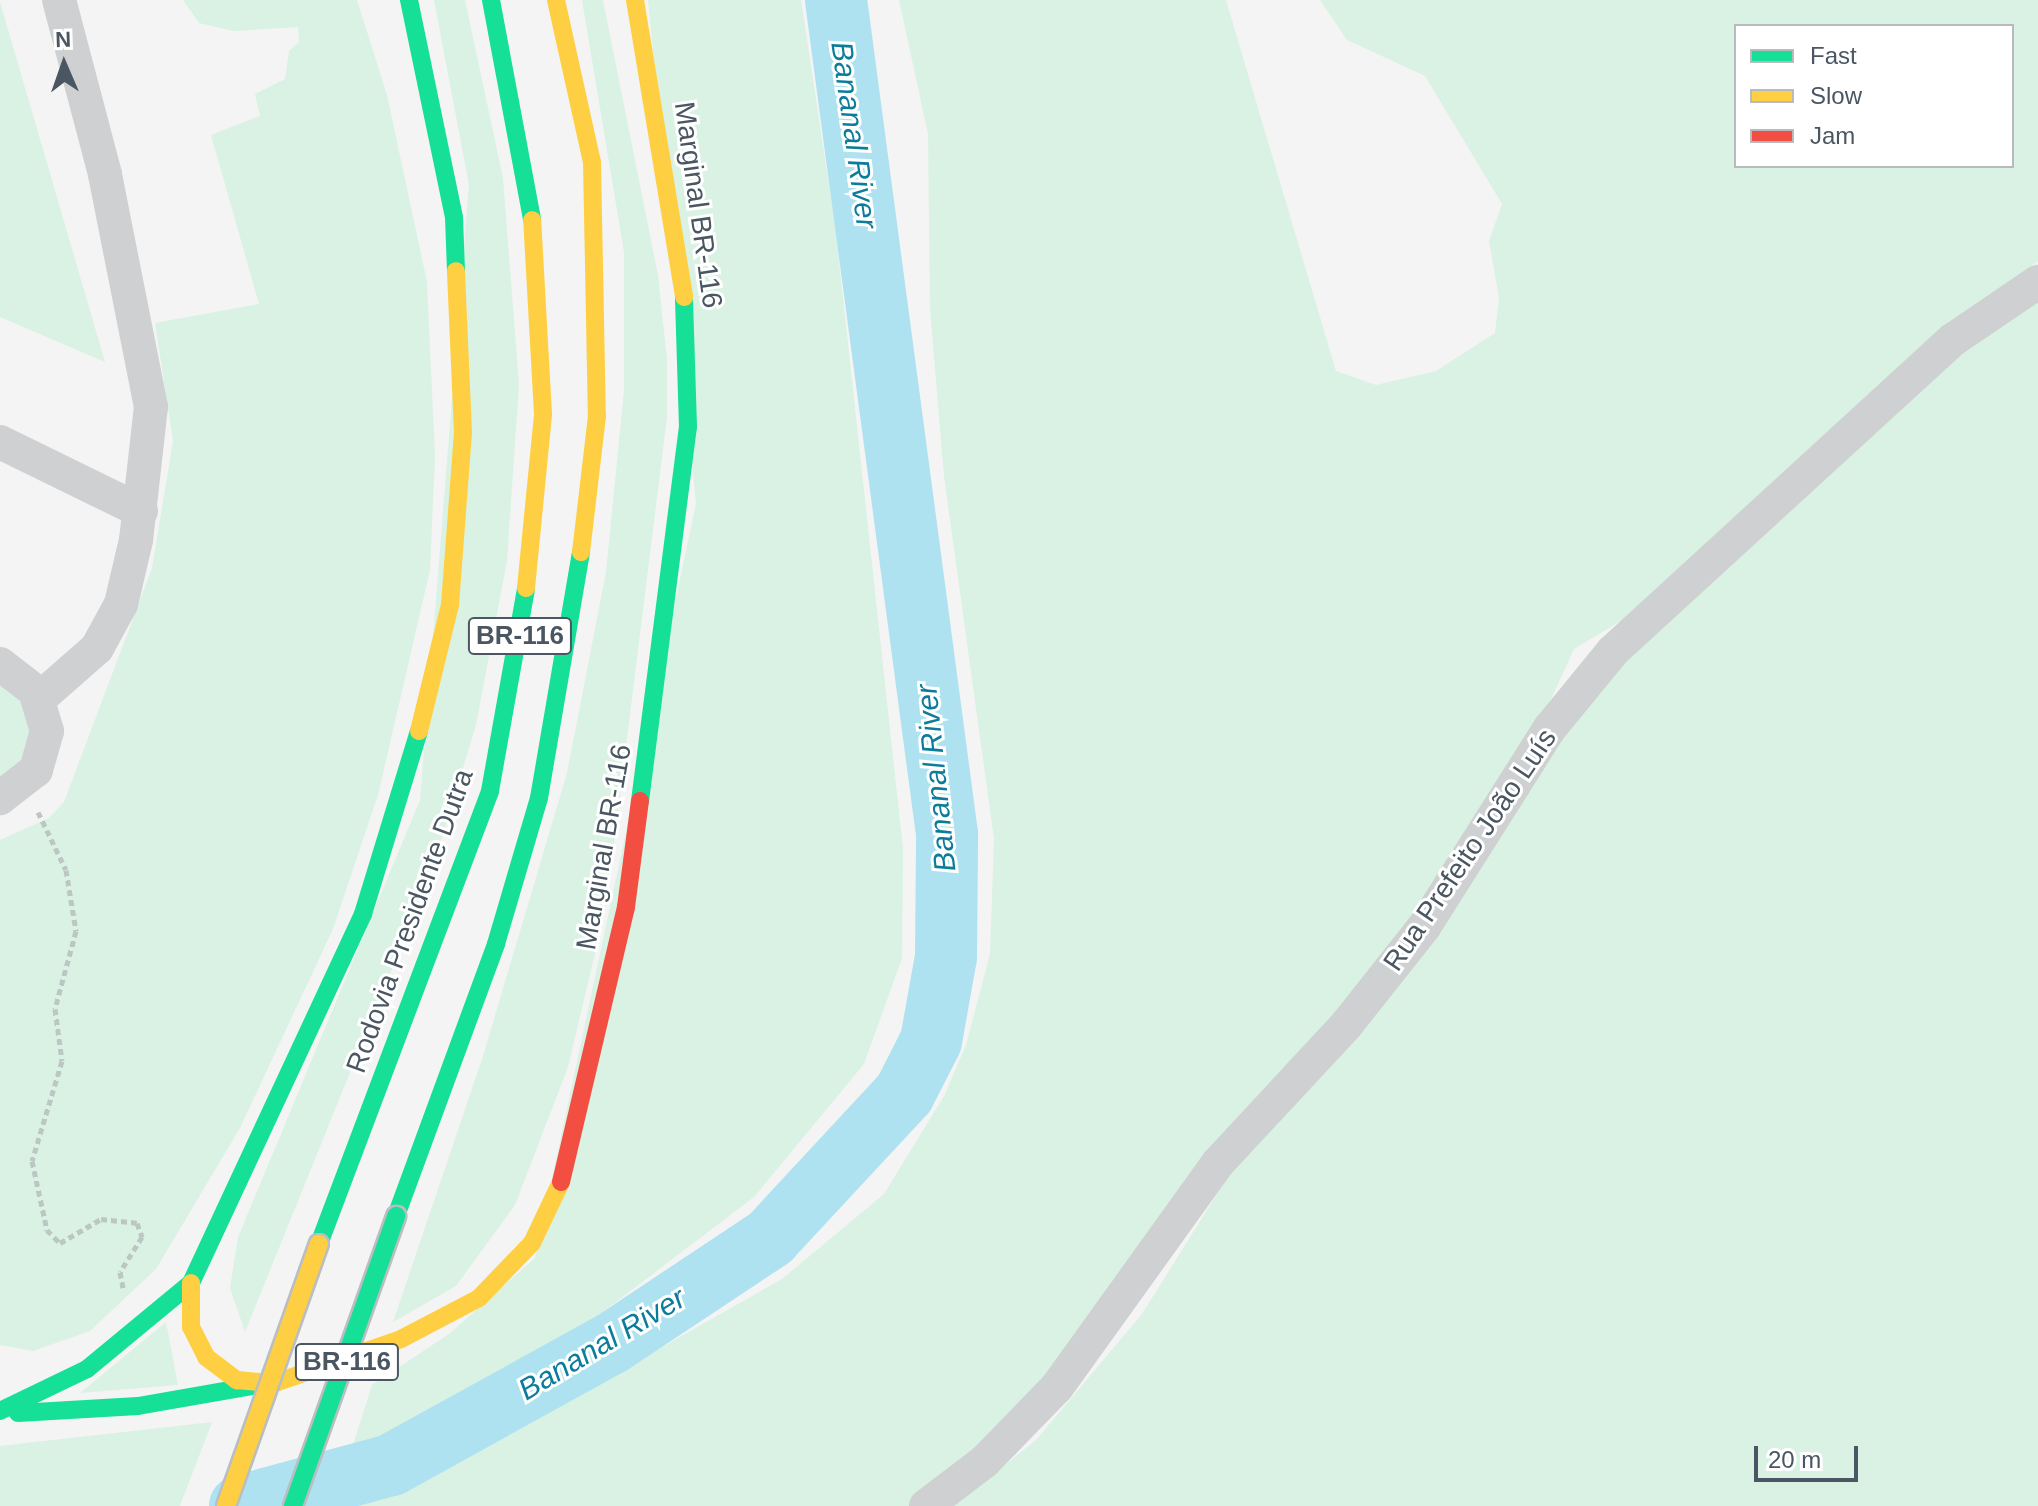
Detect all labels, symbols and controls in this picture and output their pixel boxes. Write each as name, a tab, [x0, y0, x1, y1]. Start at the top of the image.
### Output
north arrow	[24, 24, 104, 104]
legend	[1734, 24, 2014, 168]
text: N	[55, 27, 72, 52]
water label: Bananal River	[823, 39, 885, 231]
text: Fast	[1810, 42, 1857, 69]
text: Slow	[1810, 82, 1862, 109]
street label: Marginal BR-116	[667, 100, 729, 310]
text: Jam	[1810, 122, 1855, 149]
road number: BR-116	[466, 614, 574, 658]
water label: Bananal River	[908, 682, 964, 874]
street label: Rua Prefeito João Luís	[1376, 723, 1564, 977]
street label: Marginal BR-116	[569, 742, 639, 952]
street label: Rodovia Presidente Dutra	[339, 765, 481, 1077]
water label: Bananal River	[512, 1280, 692, 1408]
road number: BR-116	[293, 1340, 401, 1384]
scale bar	[1758, 1430, 1862, 1480]
text: 20 m	[1768, 1446, 1821, 1473]

